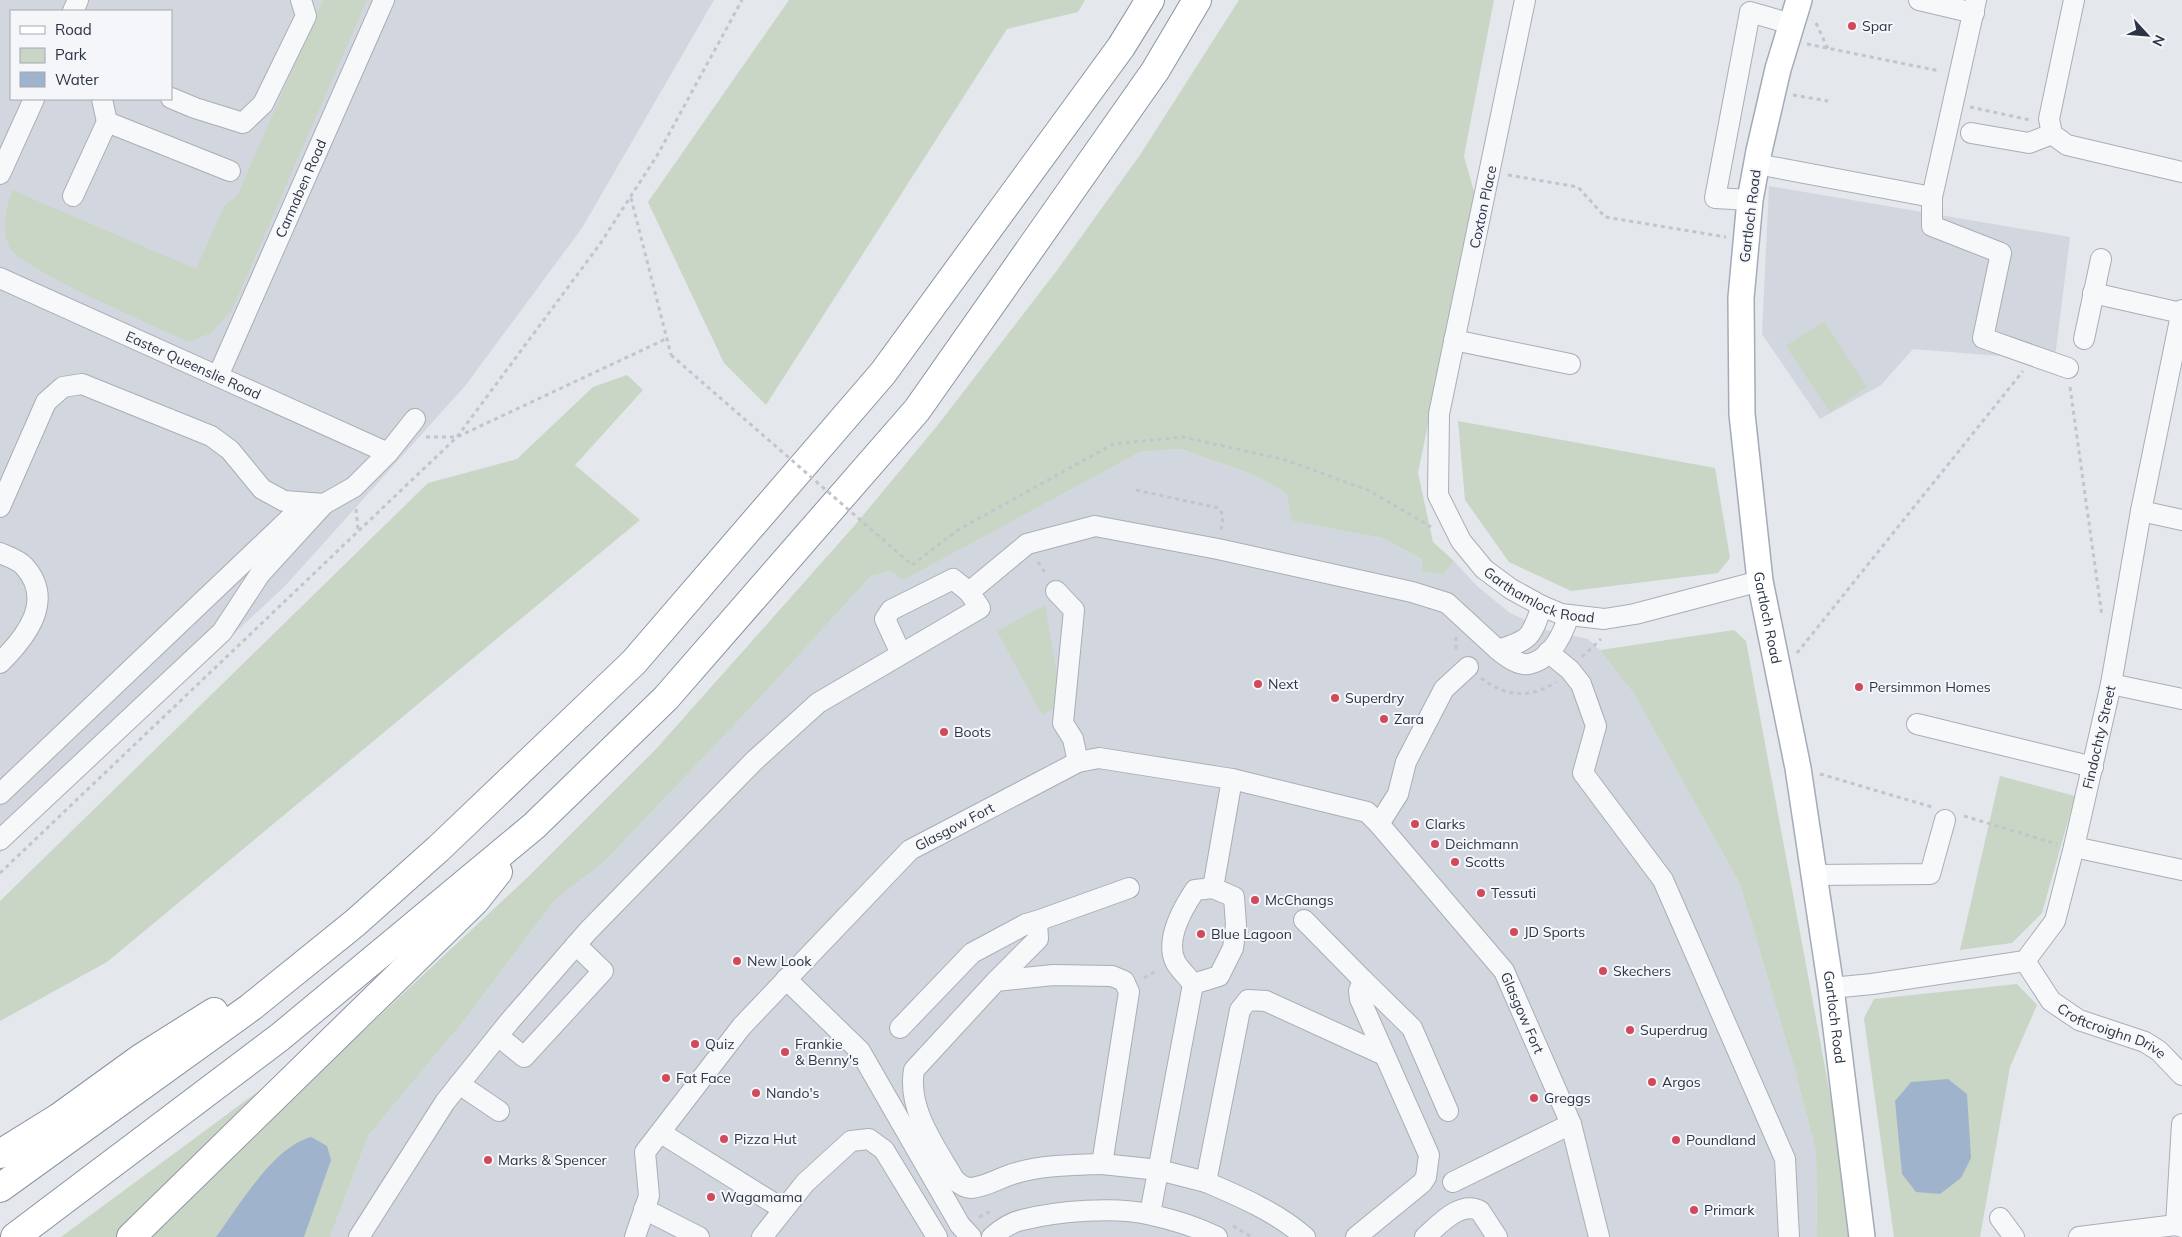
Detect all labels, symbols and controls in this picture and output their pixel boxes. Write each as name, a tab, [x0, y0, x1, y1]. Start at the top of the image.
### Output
legend	[10, 10, 172, 100]
north arrow	[2122, 10, 2172, 60]
place label: Spar	[1862, 17, 1894, 35]
text: Road	[55, 20, 92, 39]
marker: Spar	[1846, 20, 1858, 32]
text: N	[2148, 32, 2169, 49]
text: Park	[55, 45, 87, 64]
text: Water	[55, 70, 99, 89]
street label: Carmaben Road	[271, 136, 330, 240]
street label: Coxton Place	[1465, 164, 1501, 250]
street label: Gartloch Road	[1735, 169, 1765, 263]
street label: Easter Queenslie Road	[123, 327, 264, 403]
street label: Garthamlock Road	[1480, 563, 1595, 627]
street label: Gartloch Road	[1750, 571, 1786, 665]
place label: Next	[1268, 675, 1299, 693]
marker: Next	[1252, 678, 1264, 690]
place label: Persimmon Homes	[1869, 678, 1991, 696]
marker: Persimmon Homes	[1853, 681, 1865, 693]
street label: Findochty Street	[2078, 683, 2119, 791]
place label: Superdry	[1345, 689, 1405, 707]
marker: Superdry	[1329, 692, 1341, 704]
place label: Zara	[1394, 710, 1424, 728]
marker: Zara	[1378, 713, 1390, 725]
place label: Boots	[954, 723, 991, 741]
marker: Boots	[938, 726, 950, 738]
street label: Glasgow Fort	[912, 798, 997, 855]
place label: Clarks	[1425, 815, 1465, 833]
marker: Clarks	[1409, 818, 1421, 830]
place label: Deichmann	[1445, 835, 1519, 853]
marker: Deichmann	[1429, 838, 1441, 850]
place label: Scotts	[1465, 853, 1505, 871]
marker: Scotts	[1449, 856, 1461, 868]
place label: Tessuti	[1491, 884, 1536, 902]
marker: Tessuti	[1475, 887, 1487, 899]
place label: McChangs	[1265, 891, 1334, 909]
marker: McChangs	[1249, 894, 1261, 906]
place label: JD Sports	[1524, 923, 1585, 941]
place label: Blue Lagoon	[1211, 925, 1292, 943]
marker: JD Sports	[1508, 926, 1520, 938]
marker: Blue Lagoon	[1195, 928, 1207, 940]
place label: New Look	[747, 952, 812, 970]
marker: New Look	[731, 955, 743, 967]
place label: Skechers	[1613, 962, 1671, 980]
marker: Skechers	[1597, 965, 1609, 977]
street label: Glasgow Fort	[1497, 969, 1548, 1056]
street label: Gartloch Road	[1819, 969, 1849, 1064]
street label: Croftcroighn Drive	[2054, 999, 2170, 1062]
place label: Superdrug	[1640, 1021, 1708, 1039]
marker: Superdrug	[1624, 1024, 1636, 1036]
place label: Quiz	[705, 1035, 734, 1053]
place label: Frankie & Benny's	[795, 1035, 859, 1069]
marker: Quiz	[689, 1038, 701, 1050]
marker: Frankie & Benny's	[779, 1046, 791, 1058]
place label: Fat Face	[676, 1069, 731, 1087]
marker: Fat Face	[660, 1072, 672, 1084]
place label: Argos	[1662, 1073, 1701, 1091]
marker: Argos	[1646, 1076, 1658, 1088]
place label: Nando's	[766, 1084, 820, 1102]
marker: Nando's	[750, 1087, 762, 1099]
place label: Greggs	[1544, 1089, 1591, 1107]
marker: Greggs	[1528, 1092, 1540, 1104]
place label: Pizza Hut	[734, 1130, 797, 1148]
place label: Poundland	[1686, 1131, 1756, 1149]
marker: Pizza Hut	[718, 1133, 730, 1145]
marker: Poundland	[1670, 1134, 1682, 1146]
place label: Marks & Spencer	[498, 1151, 608, 1169]
marker: Marks & Spencer	[482, 1154, 494, 1166]
place label: Wagamama	[721, 1188, 802, 1206]
marker: Wagamama	[705, 1191, 717, 1203]
place label: Primark	[1704, 1201, 1755, 1219]
marker: Primark	[1688, 1204, 1700, 1216]

